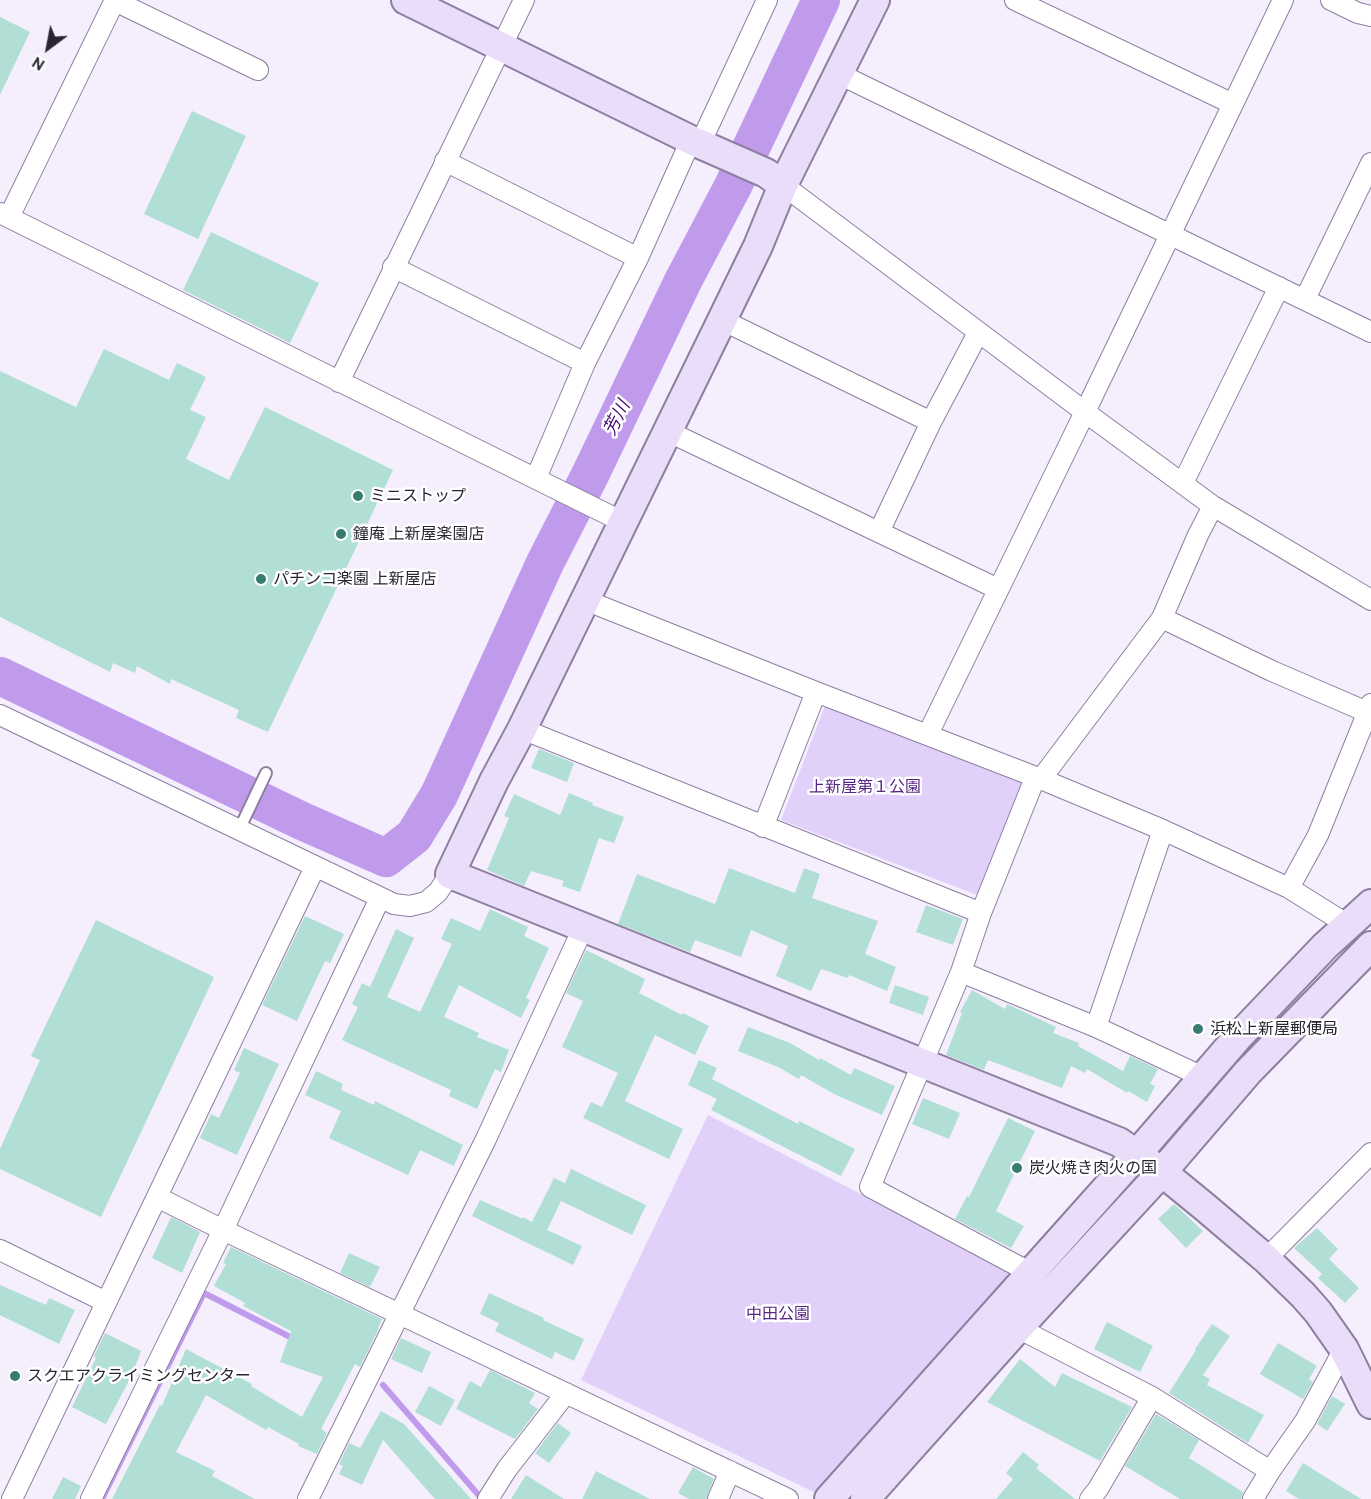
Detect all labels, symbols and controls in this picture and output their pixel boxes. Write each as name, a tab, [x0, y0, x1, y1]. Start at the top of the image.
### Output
north arrow	[18, 18, 78, 78]
text: N	[28, 53, 48, 75]
water label: 芳川	[599, 397, 635, 439]
place label: ミニストップ	[370, 486, 466, 506]
marker: ミニストップ	[351, 489, 365, 503]
place label: 鐘庵 上新屋楽園店	[353, 524, 485, 544]
marker: 鐘庵 上新屋楽園店	[334, 527, 348, 541]
place label: パチンコ楽園 上新屋店	[273, 569, 437, 589]
marker: パチンコ楽園 上新屋店	[254, 572, 268, 586]
park label: 上新屋第１公園	[809, 777, 921, 797]
place label: 浜松上新屋郵便局	[1210, 1019, 1338, 1039]
marker: 浜松上新屋郵便局	[1191, 1022, 1205, 1036]
place label: 炭火焼き肉火の国	[1029, 1158, 1157, 1178]
marker: 炭火焼き肉火の国	[1010, 1161, 1024, 1175]
park label: 中田公園	[746, 1304, 810, 1324]
place label: スクエアクライミングセンター	[27, 1366, 251, 1386]
marker: スクエアクライミングセンター	[8, 1369, 22, 1383]

